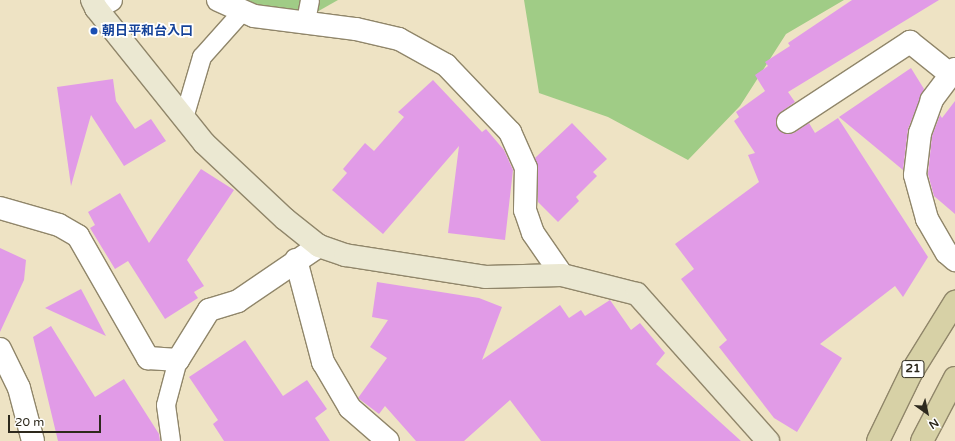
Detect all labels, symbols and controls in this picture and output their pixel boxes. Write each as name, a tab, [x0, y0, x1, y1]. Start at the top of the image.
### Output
place label: 朝日平和台入口	[102, 23, 193, 39]
marker: 朝日平和台入口	[89, 26, 99, 36]
road number: 21	[901, 359, 925, 379]
north arrow	[907, 393, 947, 433]
scale bar	[10, 407, 103, 433]
text: 20 m	[15, 415, 44, 429]
text: N	[927, 416, 941, 431]

